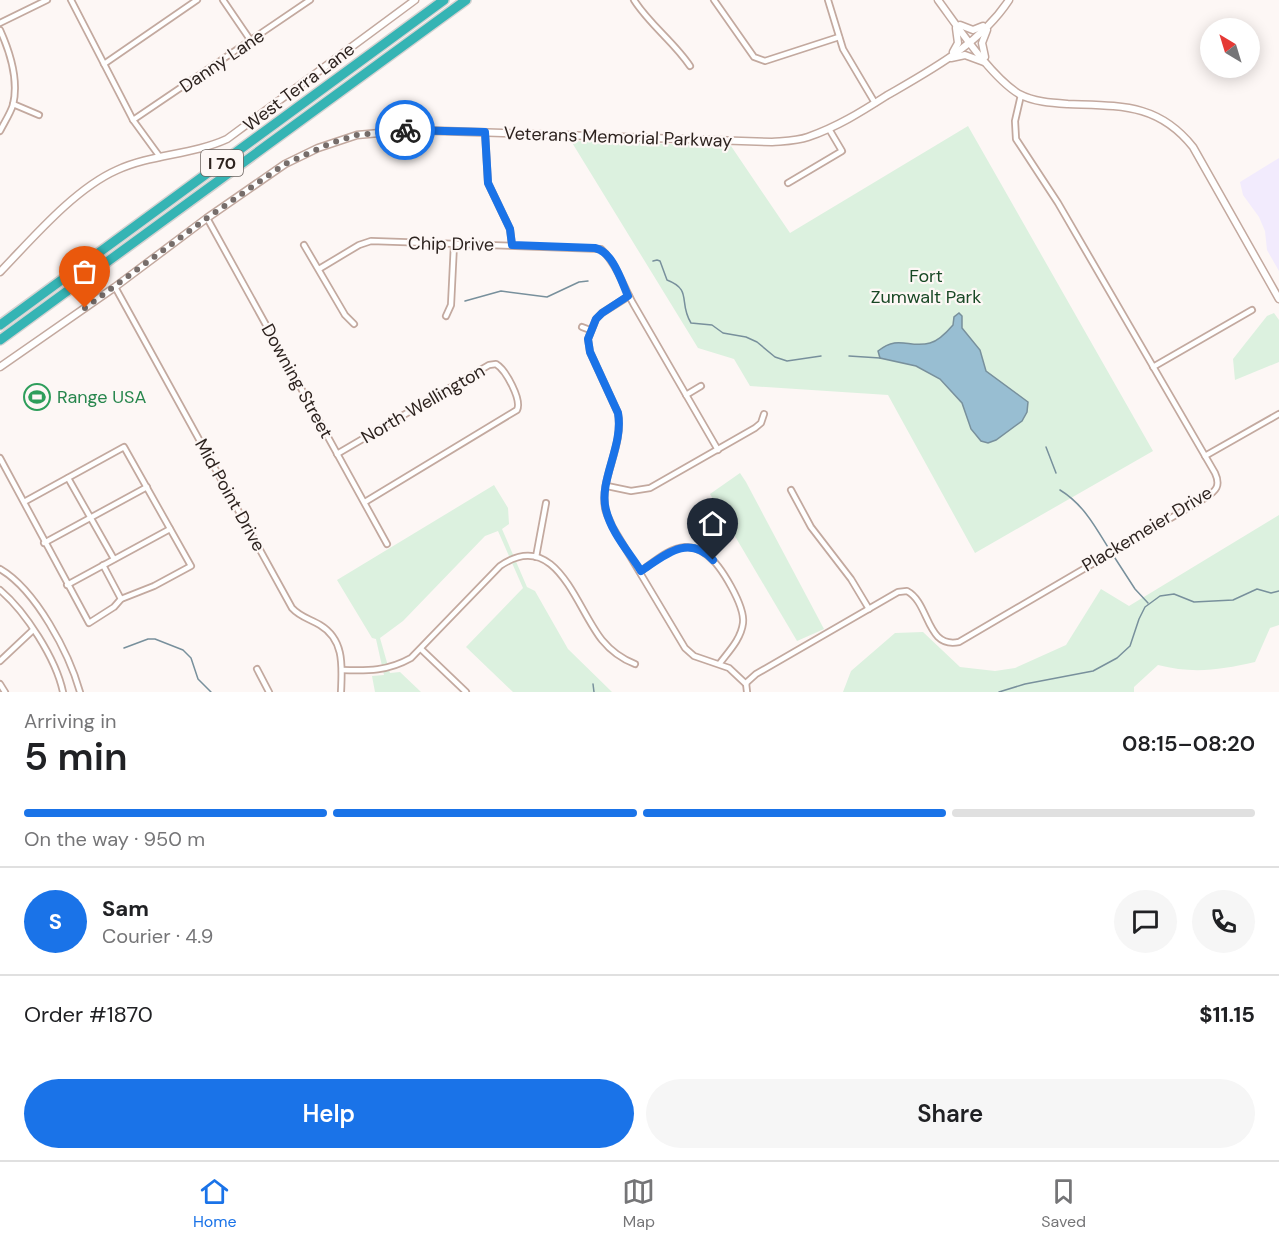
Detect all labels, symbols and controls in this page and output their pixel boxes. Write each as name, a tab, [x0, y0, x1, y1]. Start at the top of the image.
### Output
north arrow	[1200, 18, 1260, 78]
map controls	[1200, 18, 1260, 78]
street label: Danny Lane	[175, 24, 269, 98]
street label: West Terra Lane	[238, 37, 360, 137]
courier	[375, 100, 435, 160]
icon: bike	[389, 114, 422, 147]
street label: Veterans Memorial Parkway	[503, 121, 733, 153]
road number: I 70	[201, 150, 243, 176]
street label: Chip Drive	[408, 231, 494, 257]
pin	[59, 246, 110, 308]
icon: bag	[68, 255, 101, 288]
park label: Fort Zumwalt Park	[871, 264, 981, 309]
street label: Downing Street	[256, 320, 338, 442]
street label: North Wellington	[357, 359, 489, 449]
sports icon: Range USA	[22, 382, 52, 412]
place label: Range USA	[57, 385, 146, 409]
street label: Mid Point Drive	[189, 434, 271, 556]
street label: Plackemeier Drive	[1077, 481, 1217, 577]
pin	[687, 498, 738, 560]
icon: home	[696, 507, 729, 540]
text: Arriving in	[24, 708, 116, 734]
text: 08:15–08:20	[1122, 729, 1255, 758]
text: 5 min	[24, 731, 128, 782]
text: On the way · 950 m	[24, 826, 205, 852]
button: chat	[1114, 890, 1177, 953]
button: phone	[1192, 890, 1255, 953]
text: Sam	[102, 894, 149, 923]
text: S	[49, 907, 62, 936]
text: Courier · 4.9	[102, 923, 213, 949]
text: Order #1870	[24, 1000, 153, 1029]
text: $11.15	[1199, 1000, 1255, 1029]
button: Help	[24, 1079, 634, 1148]
button: Share	[646, 1079, 1255, 1148]
tab: Home	[193, 1175, 237, 1232]
tab: Map	[622, 1175, 655, 1232]
tab: Saved	[1041, 1175, 1086, 1232]

